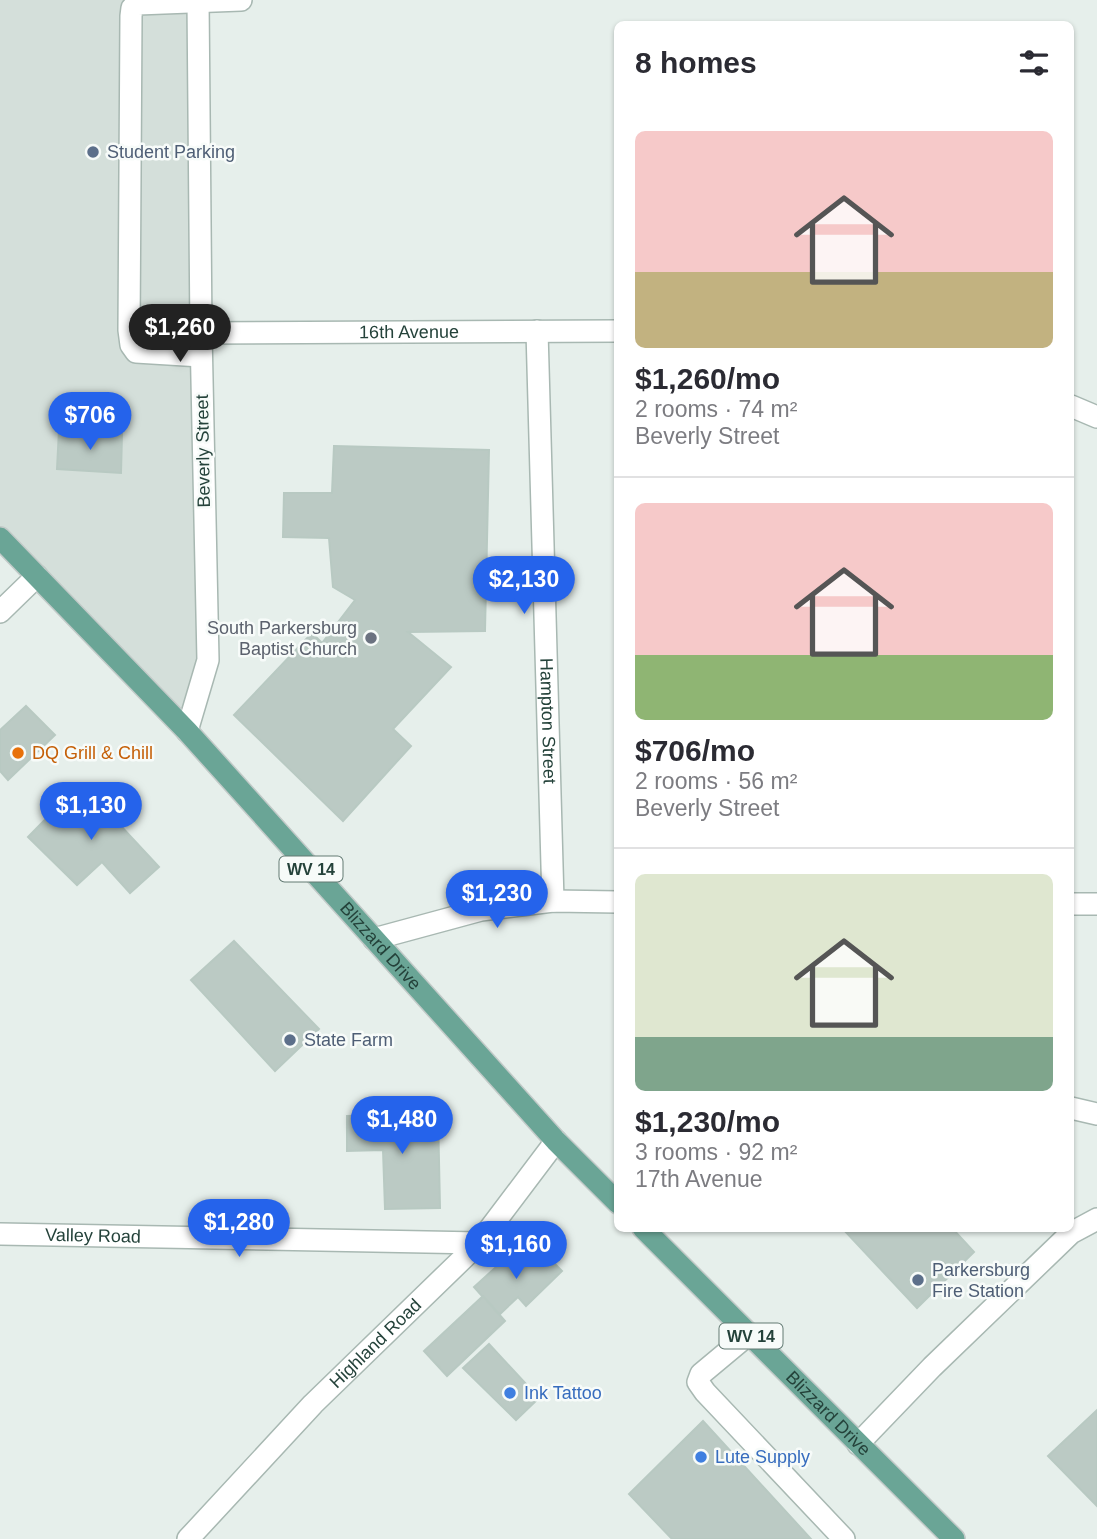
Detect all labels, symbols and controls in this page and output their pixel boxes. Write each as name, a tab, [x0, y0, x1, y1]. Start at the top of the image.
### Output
icon: filters	[1015, 44, 1053, 82]
text: 8 homes	[635, 46, 757, 79]
place label: Student Parking	[107, 142, 235, 162]
marker: Student Parking	[85, 144, 101, 160]
icon: home	[781, 177, 907, 303]
pin: $1,260	[123, 304, 237, 364]
text: $1,260	[145, 314, 215, 340]
street label: 16th Avenue	[359, 322, 459, 342]
text: $1,260/mo	[635, 362, 780, 395]
pin: $706	[49, 392, 131, 452]
street label: Beverly Street	[192, 394, 214, 508]
text: 2 rooms · 74 m²	[635, 396, 797, 422]
text: $706	[64, 402, 116, 428]
text: Beverly Street	[635, 423, 779, 449]
icon: home	[781, 549, 907, 675]
pin: $2,130	[467, 556, 581, 616]
text: $2,130	[489, 566, 559, 592]
place label: South Parkersburg Baptist Church	[207, 618, 357, 659]
marker: South Parkersburg Baptist Church	[363, 630, 379, 646]
street label: Hampton Street	[536, 658, 560, 784]
text: $706/mo	[635, 734, 755, 767]
place label: DQ Grill & Chill	[32, 743, 153, 763]
marker: DQ Grill & Chill	[10, 745, 26, 761]
text: 2 rooms · 56 m²	[635, 768, 797, 794]
pin: $1,130	[34, 782, 148, 842]
text: $1,130	[56, 792, 126, 818]
text: Beverly Street	[635, 795, 779, 821]
road number: WV 14	[280, 856, 342, 882]
pin: $1,230	[440, 870, 554, 930]
text: $1,230	[462, 880, 532, 906]
street label: Blizzard Drive	[336, 898, 425, 994]
icon: home	[781, 920, 907, 1046]
place label: State Farm	[304, 1030, 393, 1050]
marker: State Farm	[282, 1032, 298, 1048]
pin: $1,480	[345, 1096, 459, 1156]
text: $1,230/mo	[635, 1105, 780, 1138]
text: $1,480	[367, 1106, 437, 1132]
text: 3 rooms · 92 m²	[635, 1139, 797, 1165]
text: 17th Avenue	[635, 1166, 762, 1192]
pin: $1,280	[182, 1200, 296, 1259]
text: $1,280	[204, 1209, 274, 1235]
pin: $1,160	[459, 1222, 573, 1281]
street label: Valley Road	[45, 1225, 141, 1247]
text: $1,160	[481, 1231, 551, 1257]
place label: Parkersburg Fire Station	[932, 1260, 1030, 1301]
marker: Parkersburg Fire Station	[910, 1272, 926, 1288]
street label: Highland Road	[326, 1295, 425, 1392]
road number: WV 14	[720, 1324, 782, 1348]
street label: Blizzard Drive	[782, 1367, 875, 1460]
place label: Ink Tattoo	[524, 1383, 602, 1403]
marker: Ink Tattoo	[502, 1385, 518, 1401]
place label: Lute Supply	[715, 1447, 810, 1467]
marker: Lute Supply	[693, 1449, 709, 1465]

